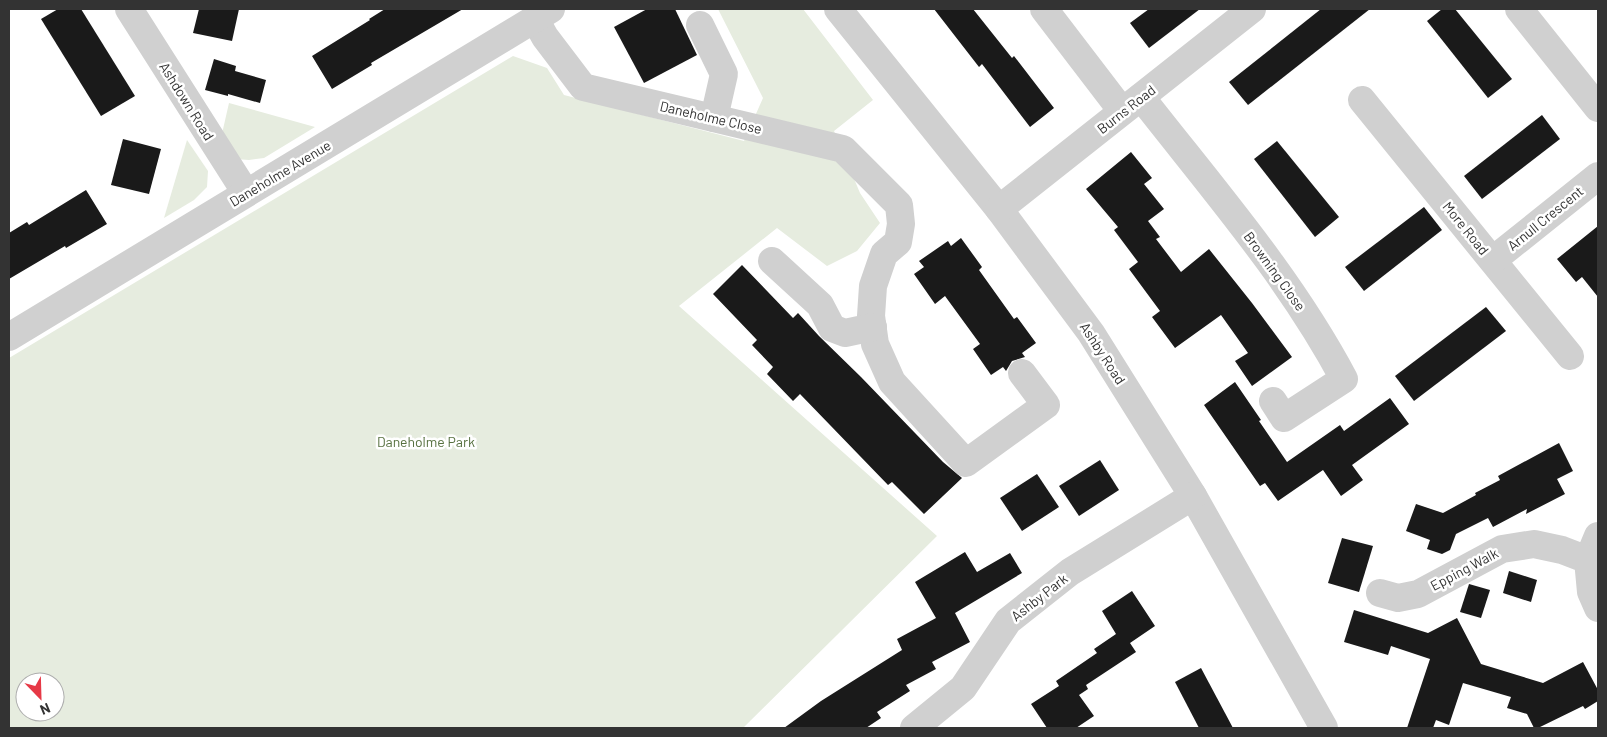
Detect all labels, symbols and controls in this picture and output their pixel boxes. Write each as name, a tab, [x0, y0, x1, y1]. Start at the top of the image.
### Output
street label: Ashdown Road	[156, 59, 218, 143]
street label: Burns Road	[1093, 81, 1159, 137]
street label: Daneholme Close	[658, 97, 764, 137]
street label: Daneholme Avenue	[226, 136, 334, 210]
street label: Arnull Crescent	[1504, 182, 1586, 254]
street label: More Road	[1439, 198, 1493, 258]
street label: Browning Close	[1241, 228, 1309, 314]
street label: Ashby Road	[1077, 319, 1129, 387]
park label: Daneholme Park	[377, 433, 475, 450]
street label: Epping Walk	[1427, 544, 1501, 594]
street label: Ashby Park	[1007, 570, 1071, 624]
north arrow	[15, 672, 65, 722]
text: N	[38, 700, 53, 719]

